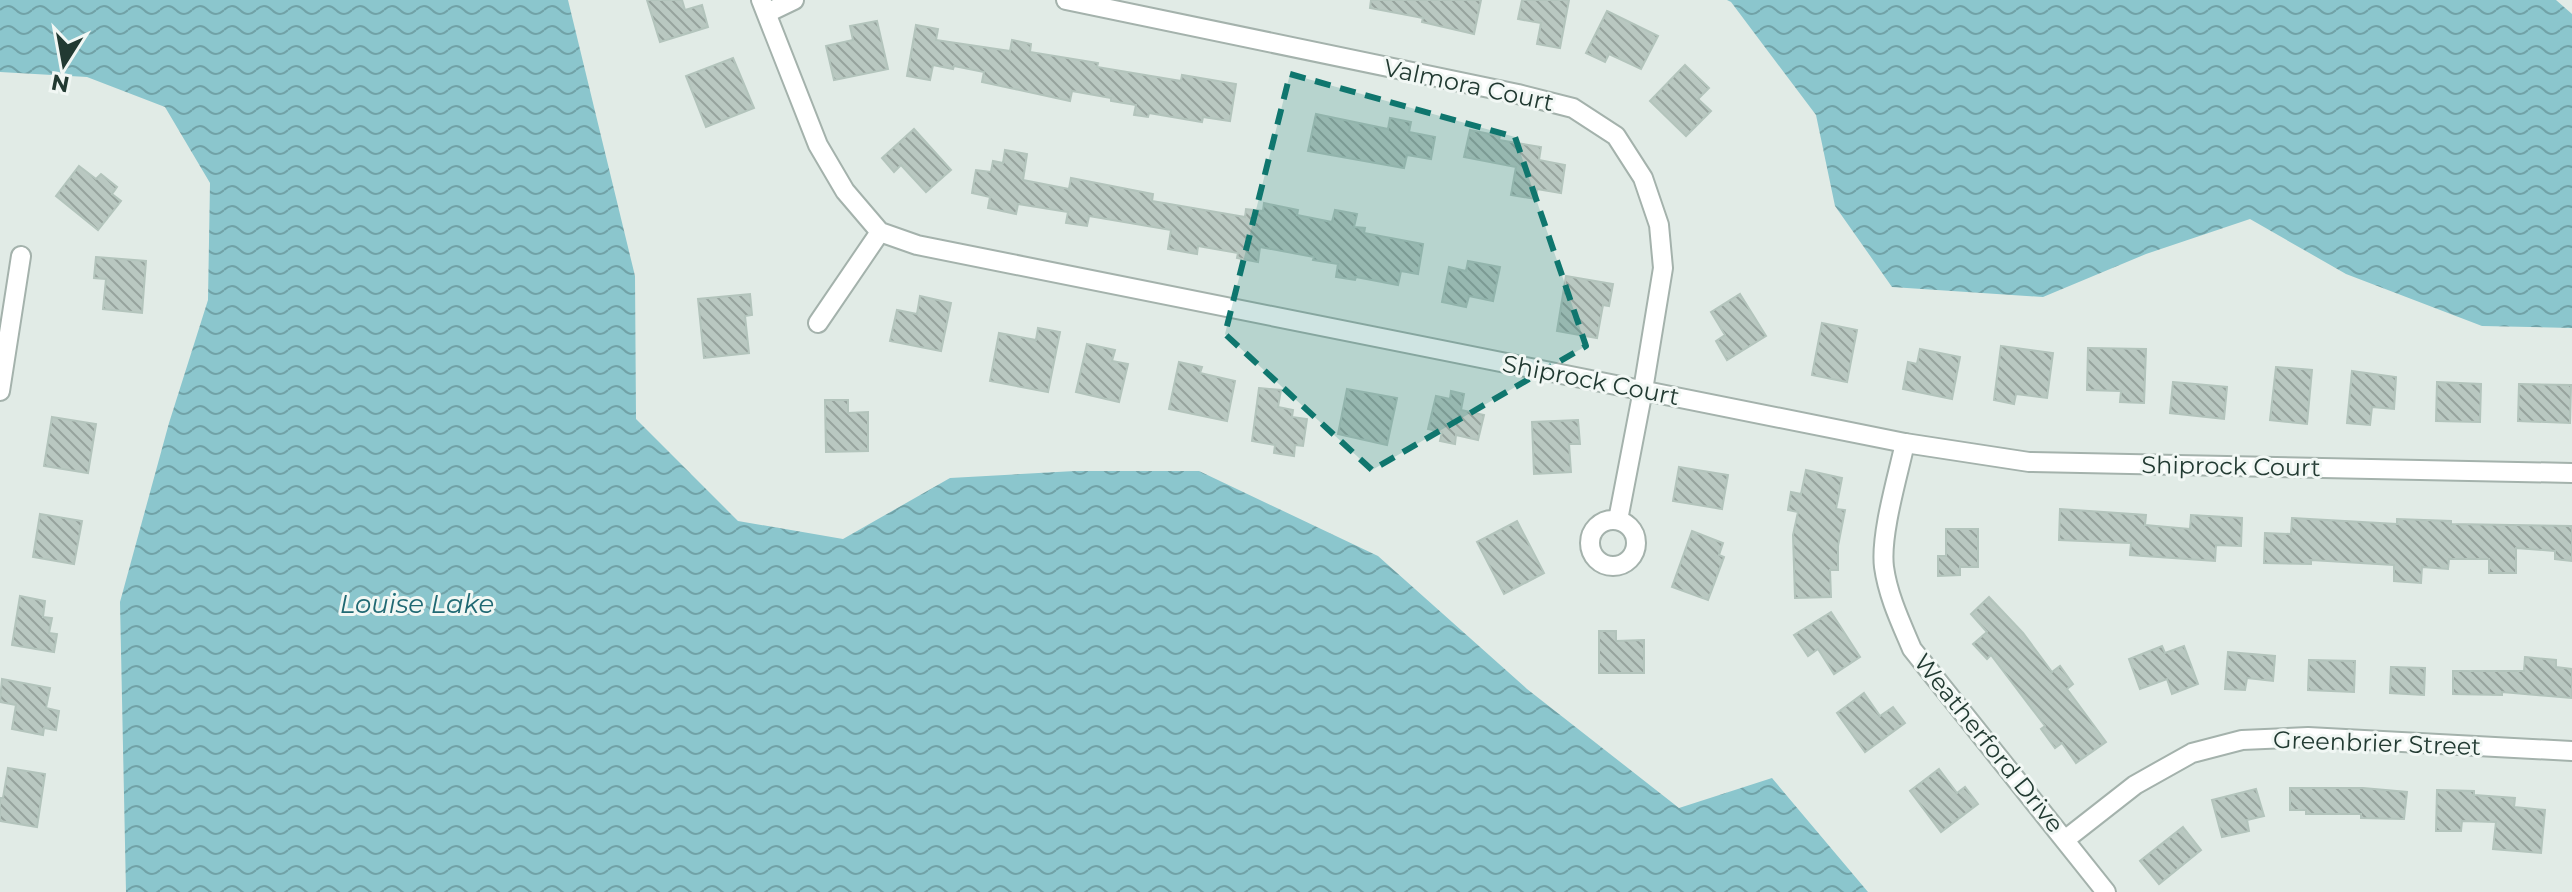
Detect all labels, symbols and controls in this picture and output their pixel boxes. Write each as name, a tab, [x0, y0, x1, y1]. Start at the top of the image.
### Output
north arrow	[24, 24, 104, 104]
street label: Valmora Court	[1381, 53, 1557, 117]
text: N	[49, 68, 72, 98]
street label: Shiprock Court	[1500, 349, 1682, 411]
street label: Shiprock Court	[2141, 450, 2321, 482]
water label: Louise Lake	[340, 588, 494, 620]
street label: Weatherford Drive	[1908, 648, 2070, 838]
street label: Greenbrier Street	[2272, 725, 2482, 761]

